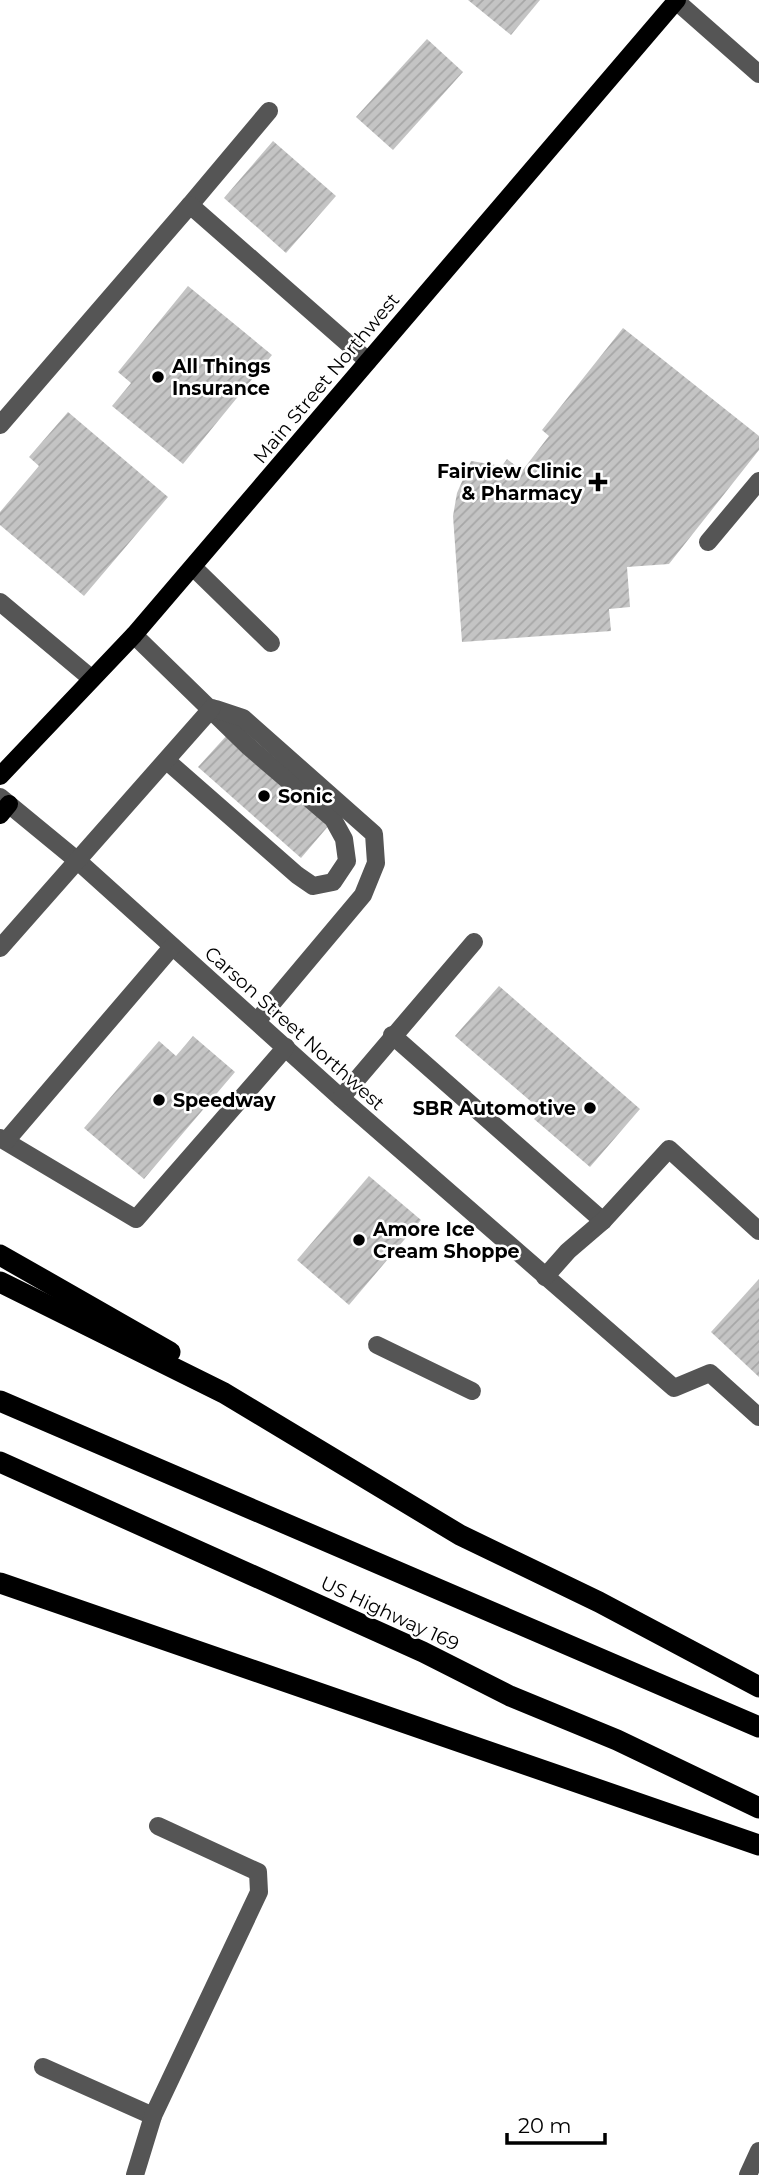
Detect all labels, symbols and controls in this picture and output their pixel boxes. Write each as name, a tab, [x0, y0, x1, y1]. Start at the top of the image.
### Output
street label: Main Street Northwest	[248, 288, 405, 468]
place label: All Things Insurance	[171, 355, 271, 400]
marker: All Things Insurance	[150, 369, 166, 385]
place label: Fairview Clinic & Pharmacy	[437, 460, 583, 505]
marker: Fairview Clinic & Pharmacy	[588, 472, 608, 492]
place label: Sonic	[278, 785, 333, 808]
marker: Sonic	[256, 788, 272, 804]
street label: Carson Street Northwest	[200, 942, 390, 1115]
place label: Speedway	[173, 1089, 276, 1112]
marker: Speedway	[151, 1092, 167, 1108]
place label: SBR Automotive	[413, 1097, 576, 1120]
marker: SBR Automotive	[582, 1100, 598, 1116]
place label: Amore Ice Cream Shoppe	[372, 1218, 520, 1263]
marker: Amore Ice Cream Shoppe	[351, 1232, 367, 1248]
street label: US Highway 169	[317, 1571, 463, 1656]
scale bar	[507, 2102, 605, 2146]
text: 20 m	[518, 2113, 572, 2138]

